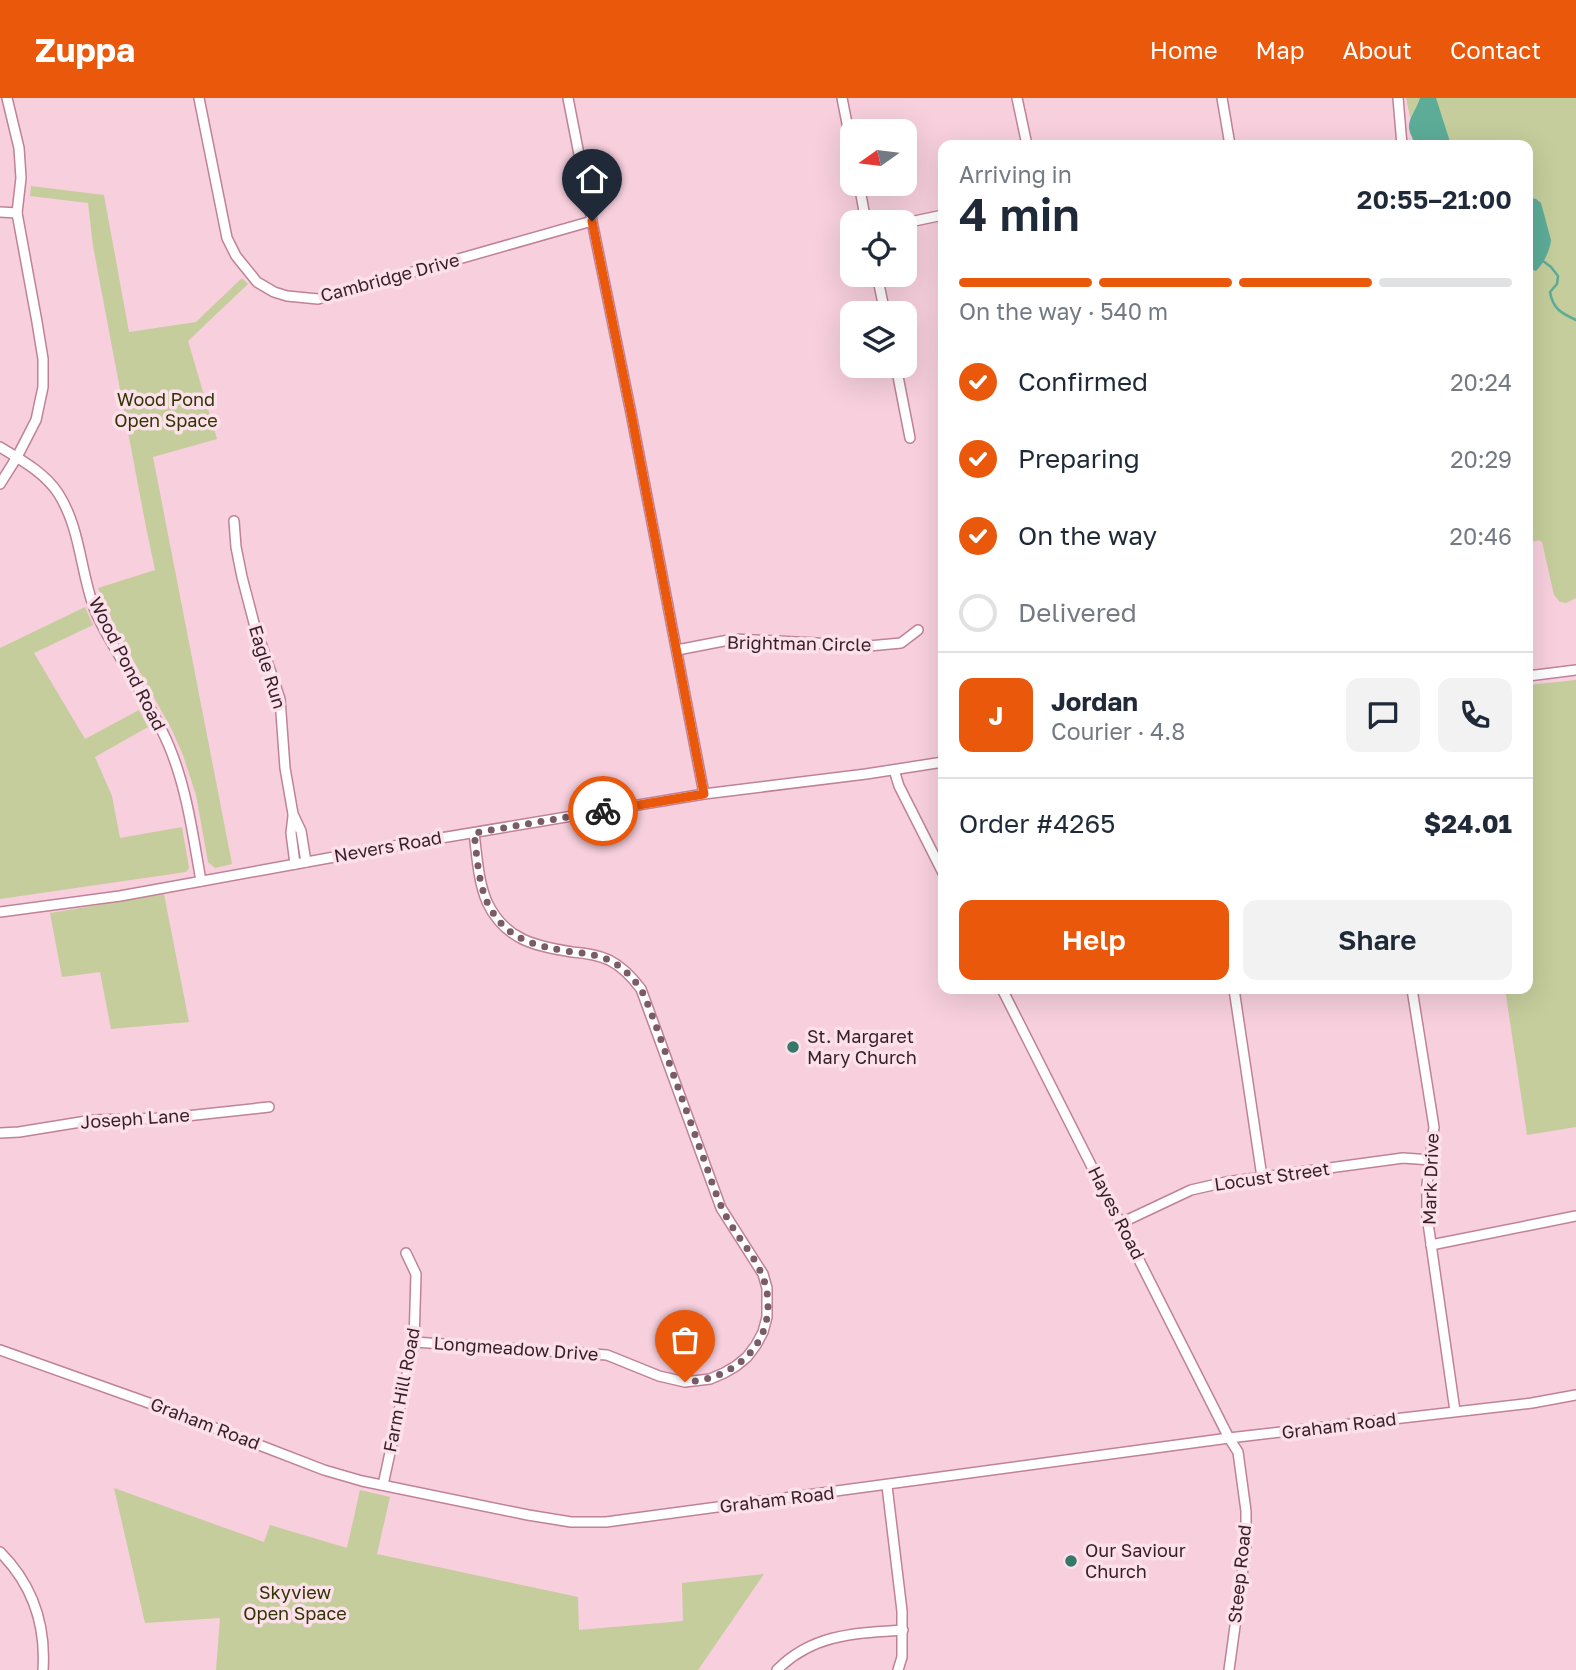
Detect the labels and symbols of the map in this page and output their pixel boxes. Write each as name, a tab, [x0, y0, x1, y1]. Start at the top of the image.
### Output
north arrow	[840, 119, 917, 196]
pin	[562, 149, 622, 221]
street label: Cambridge Drive	[318, 248, 462, 306]
park label: Wood Pond Open Space	[114, 388, 218, 431]
street label: Wood Pond Road	[85, 593, 171, 734]
street label: Eagle Run	[245, 622, 291, 711]
street label: Brightman Circle	[727, 631, 871, 655]
courier	[568, 776, 638, 846]
street label: Nevers Road	[332, 826, 443, 866]
place label: St. Margaret Mary Church	[807, 1025, 917, 1068]
marker: St. Margaret Mary Church	[785, 1039, 801, 1055]
street label: Joseph Lane	[80, 1103, 190, 1133]
street label: Mark Drive	[1417, 1133, 1443, 1225]
street label: Locust Street	[1213, 1157, 1331, 1195]
street label: Hayes Road	[1084, 1162, 1150, 1263]
pin	[655, 1310, 715, 1382]
street label: Farm Hill Road	[378, 1326, 424, 1454]
street label: Longmeadow Drive	[433, 1331, 599, 1365]
street label: Graham Road	[148, 1392, 263, 1454]
street label: Graham Road	[1280, 1407, 1398, 1443]
street label: Graham Road	[718, 1481, 836, 1517]
street label: Steep Road	[1223, 1524, 1255, 1624]
place label: Our Saviour Church	[1085, 1539, 1186, 1582]
marker: Our Saviour Church	[1063, 1553, 1079, 1569]
park label: Skyview Open Space	[243, 1581, 347, 1624]

